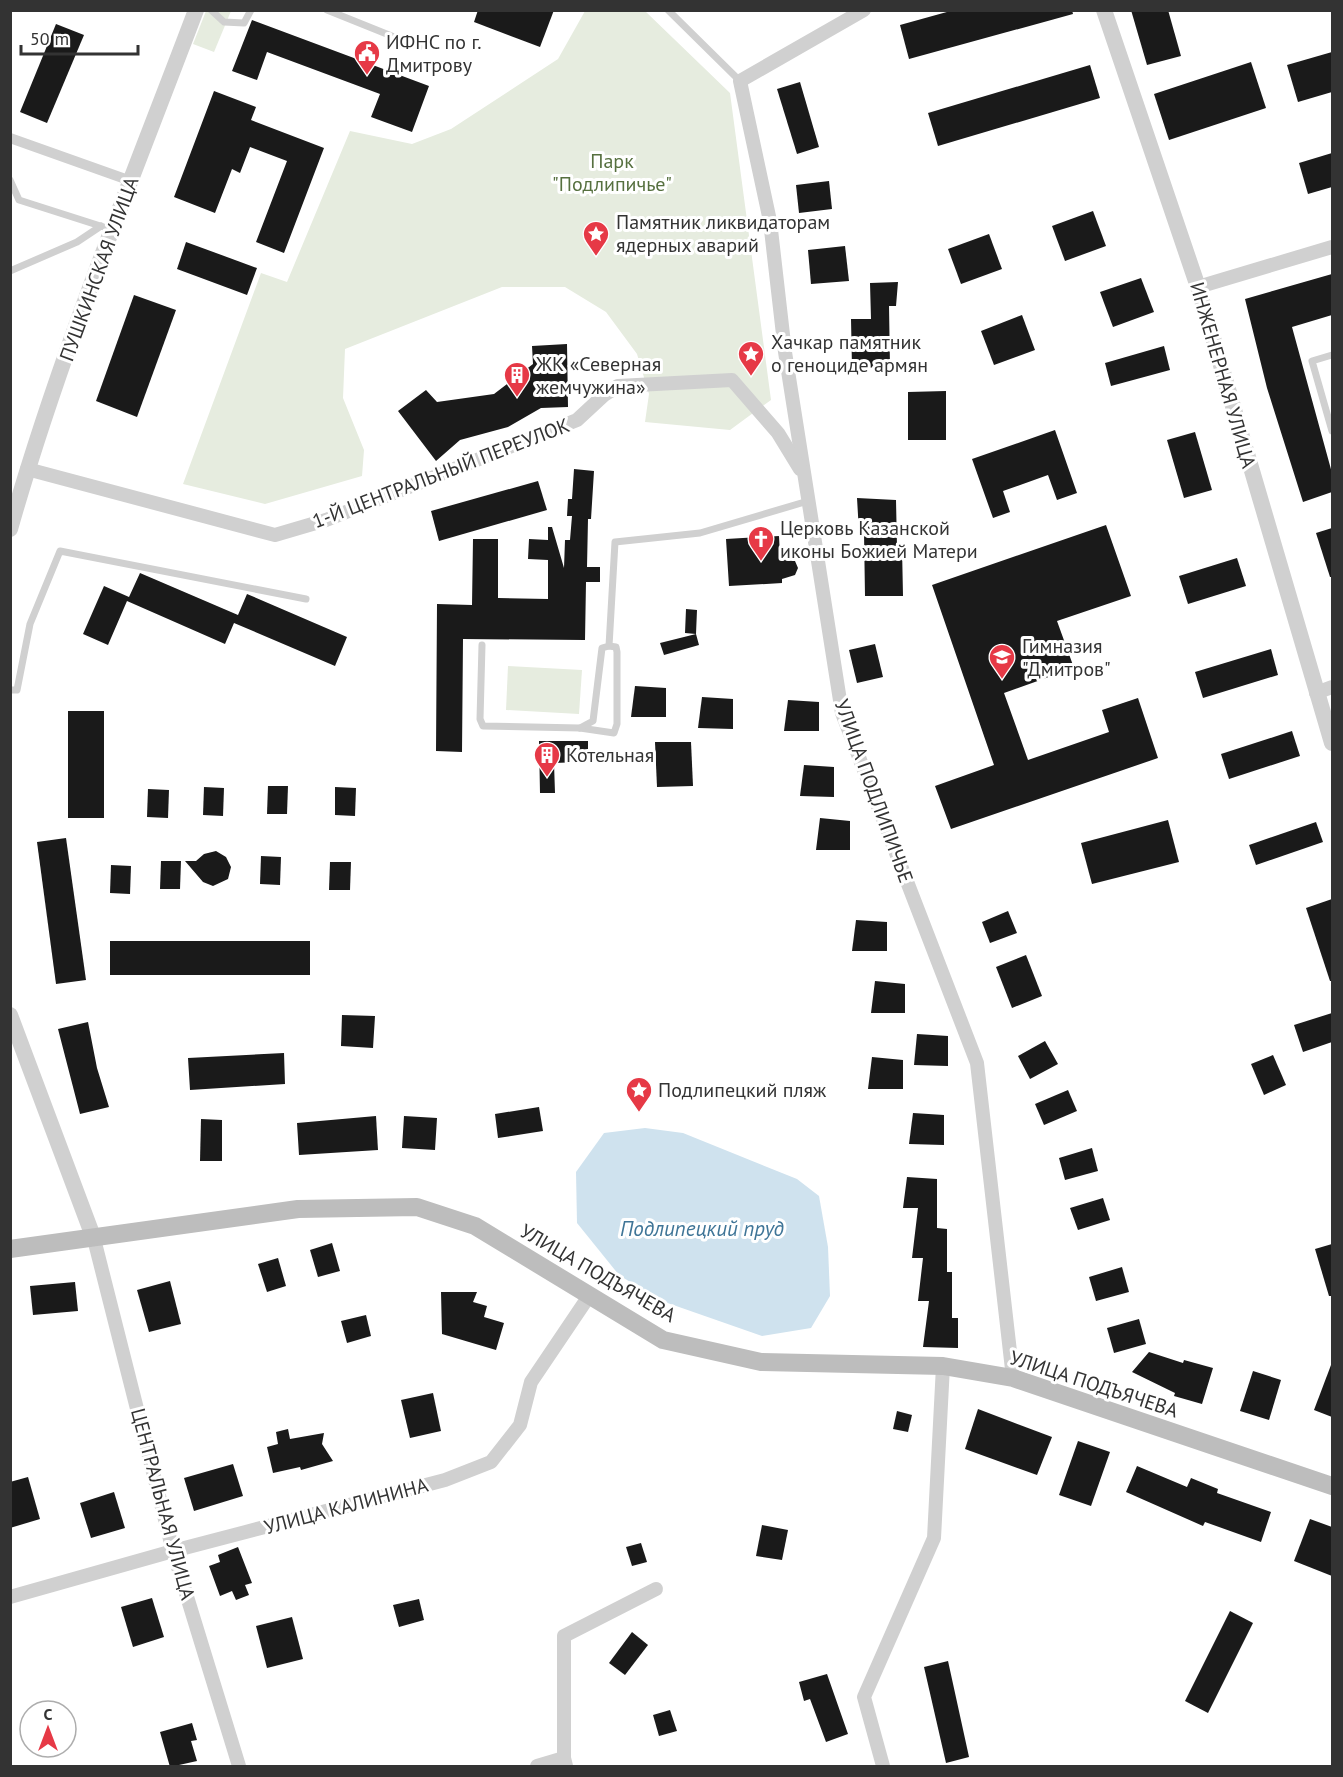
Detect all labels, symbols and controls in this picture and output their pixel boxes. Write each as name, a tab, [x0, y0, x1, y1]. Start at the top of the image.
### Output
scale bar	[21, 18, 138, 56]
text: 50 m	[30, 27, 69, 50]
place label: ИФНС по г. Дмитрову	[386, 29, 481, 78]
public building icon: ИФНС по г. Дмитрову	[352, 38, 382, 76]
park label: Парк "Подлипичье"	[552, 148, 672, 197]
street label: ПУШКИНСКАЯ УЛИЦА	[54, 173, 145, 365]
place label: Памятник ликвидаторам ядерных аварий	[616, 209, 830, 258]
place icon: Памятник ликвидаторам ядерных аварий	[581, 219, 611, 257]
street label: ИНЖЕНЕРНАЯ УЛИЦА	[1184, 279, 1262, 471]
place label: Хачкар памятник о геноциде армян	[771, 329, 928, 378]
place icon: Хачкар памятник о геноциде армян	[736, 339, 766, 377]
place label: ЖК «Северная жемчужина»	[535, 351, 661, 400]
building icon: ЖК «Северная жемчужина»	[502, 360, 532, 398]
street label: 1-Й ЦЕНТРАЛЬНЫЙ ПЕРЕУЛОК	[309, 412, 573, 534]
place label: Церковь Казанской иконы Божией Матери	[780, 515, 978, 564]
church icon: Церковь Казанской иконы Божией Матери	[746, 524, 776, 562]
place label: Гимназия "Дмитров"	[1022, 633, 1111, 682]
school or university icon: Гимназия "Дмитров"	[987, 642, 1017, 680]
street label: УЛИЦА ПОДЛИПИЧЬЕ	[829, 696, 919, 886]
building icon: Котельная	[532, 740, 562, 778]
place label: Котельная	[566, 742, 654, 768]
place icon: Подлипецкий пляж	[624, 1075, 654, 1113]
place label: Подлипецкий пляж	[658, 1077, 827, 1103]
water label: Подлипецкий пруд	[620, 1215, 784, 1242]
street label: УЛИЦА ПОДЪЯЧЕВА	[515, 1218, 681, 1328]
street label: УЛИЦА ПОДЪЯЧЕВА	[1006, 1345, 1182, 1424]
street label: ЦЕНТРАЛЬНАЯ УЛИЦА	[125, 1405, 201, 1603]
street label: УЛИЦА КАЛИНИНА	[261, 1472, 431, 1540]
north arrow	[18, 1699, 78, 1759]
text: С	[44, 1704, 53, 1724]

